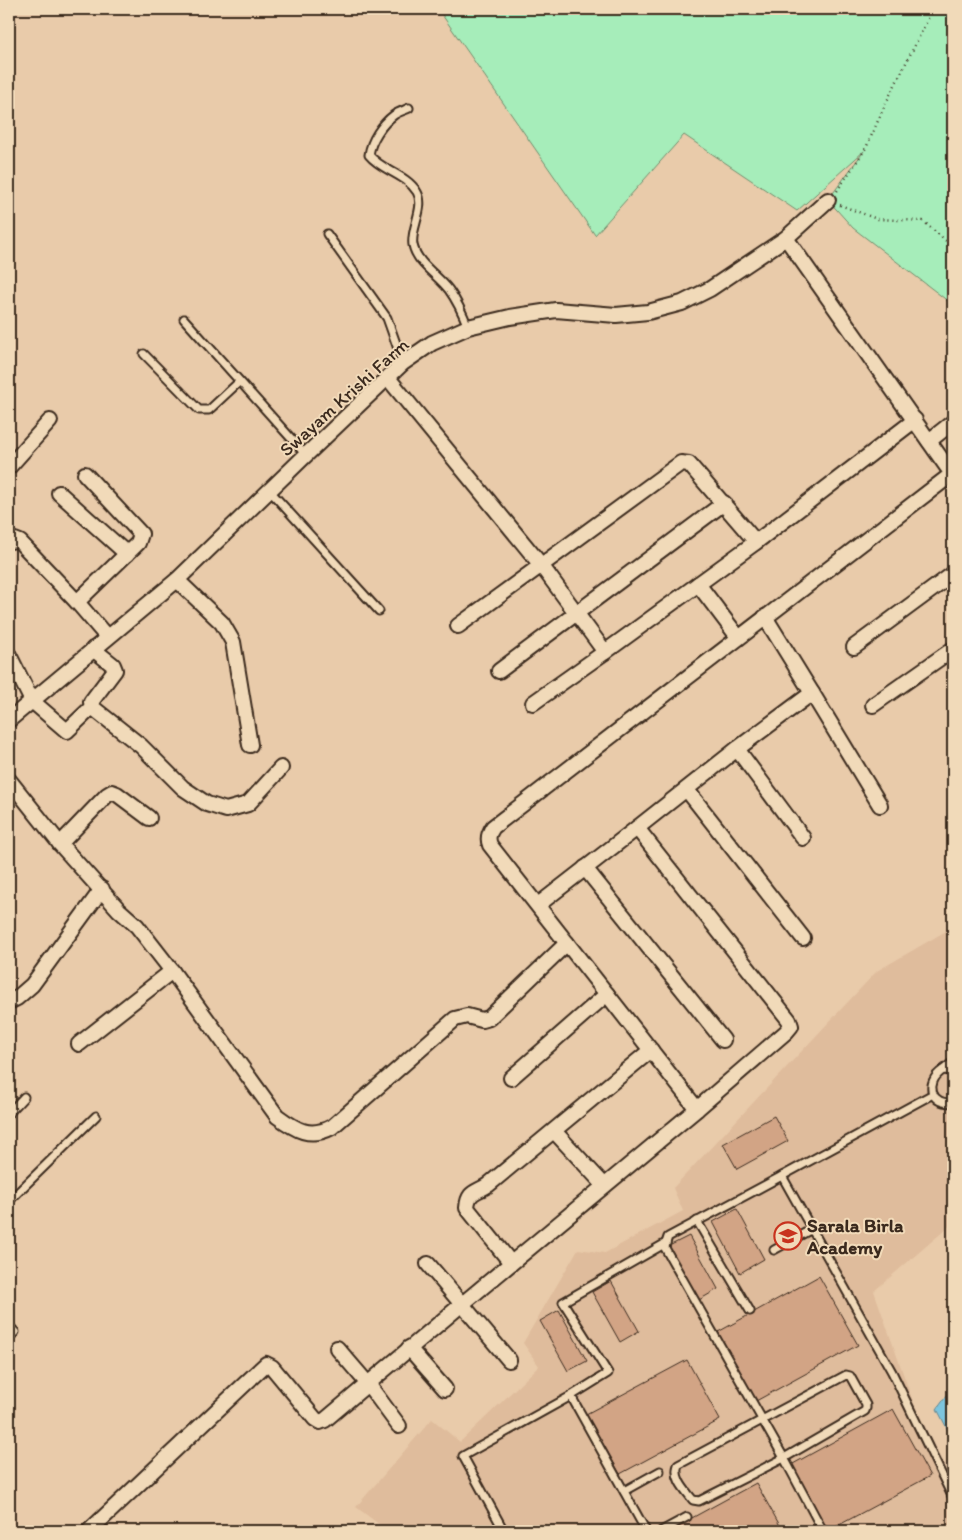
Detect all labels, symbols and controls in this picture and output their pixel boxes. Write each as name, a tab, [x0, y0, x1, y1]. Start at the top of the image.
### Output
street label: Swayam Krishi Farm	[275, 332, 414, 461]
place label: Sarala Birla Academy	[806, 1214, 904, 1259]
school or university icon: Sarala Birla Academy	[773, 1221, 803, 1251]

